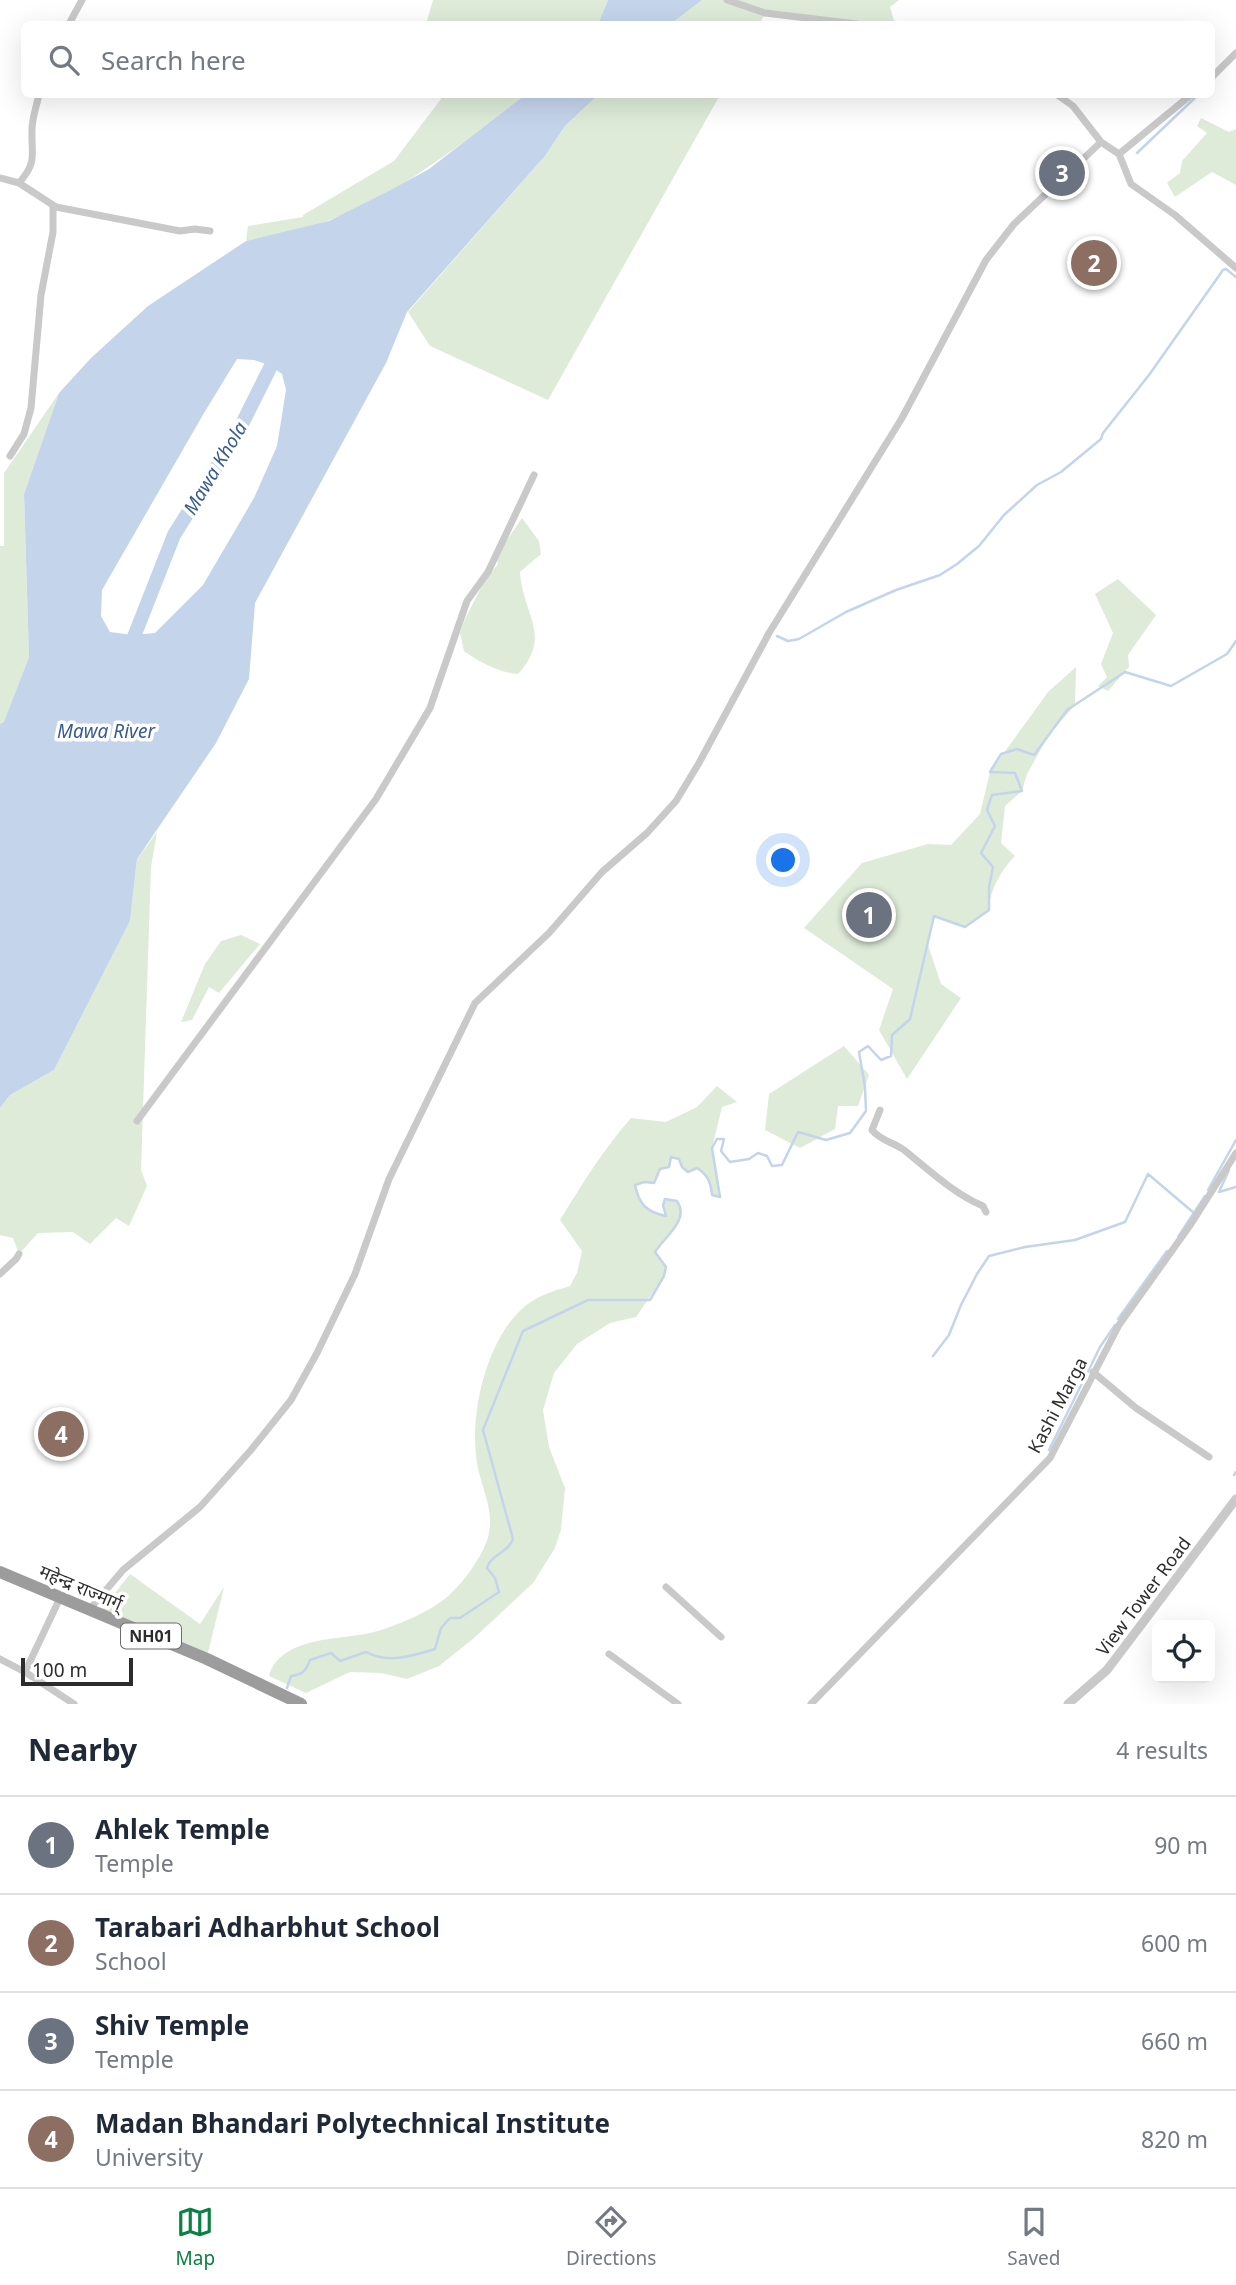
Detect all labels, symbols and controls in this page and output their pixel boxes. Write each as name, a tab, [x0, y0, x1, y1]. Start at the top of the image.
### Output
search box	[21, 21, 1215, 98]
icon: search	[45, 41, 83, 79]
text: Search here	[101, 42, 246, 78]
pin: 3	[1039, 147, 1085, 199]
pin: 2	[1071, 237, 1117, 289]
water label: Mawa Khola	[177, 416, 253, 519]
water label: Mawa River	[57, 718, 156, 744]
your location	[766, 843, 800, 877]
pin: 1	[846, 889, 892, 941]
street label: Kashi Marga	[1022, 1353, 1092, 1457]
pin: 4	[38, 1408, 84, 1460]
street label: View Tower Road	[1090, 1532, 1196, 1660]
street label: महेन्द्र राज्मार्ग्	[36, 1559, 129, 1616]
map controls	[1152, 1620, 1215, 1683]
button: locate	[1152, 1620, 1215, 1683]
road number: NH01	[121, 1624, 181, 1648]
scale bar	[21, 1655, 133, 1687]
text: 100 m	[32, 1657, 87, 1683]
text: Nearby	[28, 1729, 137, 1770]
text: 4 results	[1116, 1734, 1208, 1766]
text: Ahlek Temple	[95, 1811, 270, 1847]
text: 1	[44, 1829, 58, 1861]
text: 90 m	[1154, 1829, 1208, 1861]
text: Temple	[95, 1847, 174, 1879]
text: Tarabari Adharbhut School	[95, 1909, 440, 1945]
text: 2	[44, 1927, 58, 1959]
text: 600 m	[1141, 1927, 1208, 1959]
text: School	[95, 1945, 167, 1977]
text: Shiv Temple	[95, 2007, 249, 2043]
text: 3	[44, 2025, 58, 2057]
text: 660 m	[1141, 2025, 1208, 2057]
text: Temple	[95, 2043, 174, 2075]
text: Madan Bhandari Polytechnical Institute	[95, 2105, 610, 2141]
text: 4	[44, 2123, 58, 2155]
text: 820 m	[1141, 2123, 1208, 2155]
text: University	[95, 2141, 203, 2173]
tab: Map	[176, 2203, 215, 2271]
tab: Directions	[566, 2203, 656, 2271]
tab: Saved	[1007, 2203, 1060, 2271]

